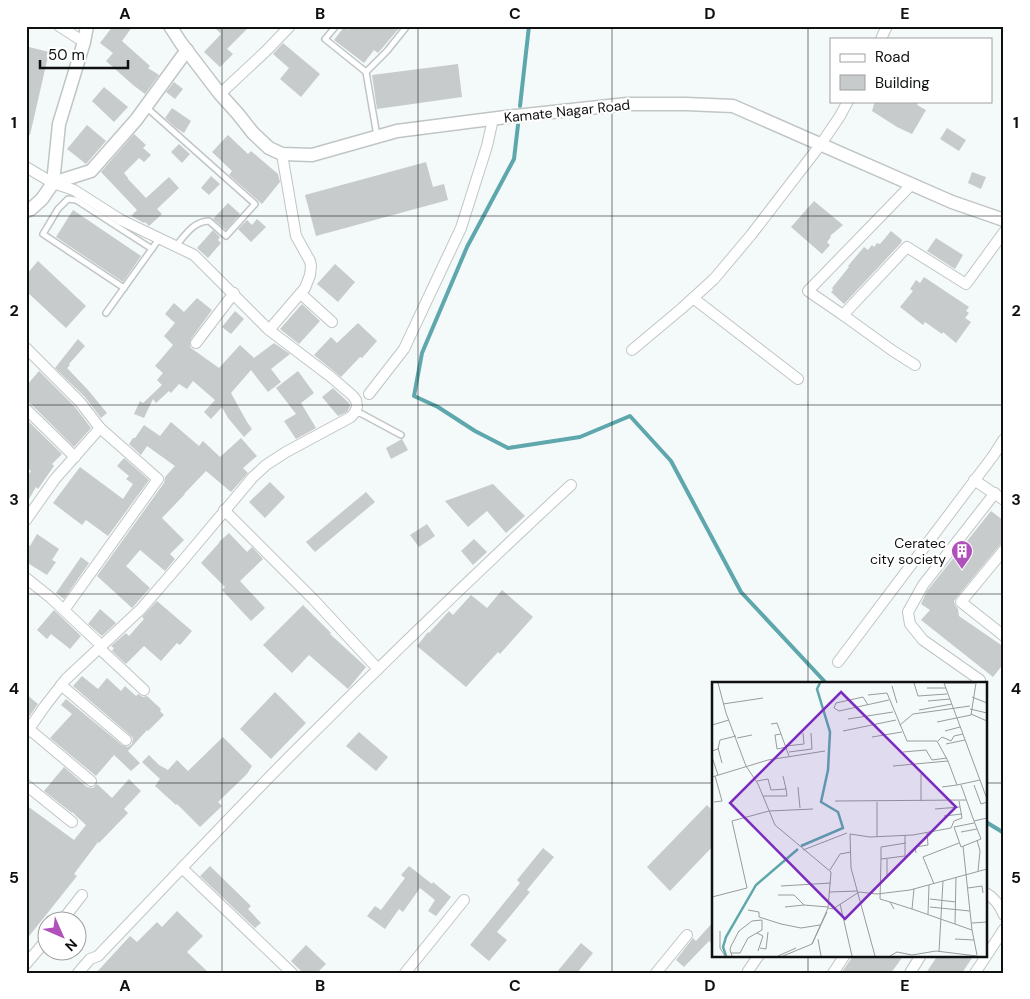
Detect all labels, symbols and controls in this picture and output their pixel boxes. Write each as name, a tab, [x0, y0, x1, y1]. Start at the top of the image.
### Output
text: A	[119, 3, 131, 24]
text: B	[315, 3, 325, 24]
text: C	[509, 3, 521, 24]
text: D	[704, 3, 716, 24]
text: E	[900, 3, 910, 24]
scale bar	[40, 38, 128, 70]
legend	[830, 38, 992, 102]
text: 50 m	[48, 45, 85, 65]
text: Road	[875, 47, 910, 67]
text: Building	[875, 73, 930, 93]
street label: Kamate Nagar Road	[503, 95, 631, 127]
text: 1	[11, 112, 17, 133]
text: 1	[1013, 112, 1019, 133]
text: 2	[9, 300, 19, 321]
text: 2	[1011, 300, 1021, 321]
text: 3	[9, 489, 19, 510]
text: 3	[1011, 489, 1021, 510]
place label: Ceratec city society	[870, 534, 946, 568]
building icon: Ceratec city society	[950, 539, 974, 570]
text: 4	[9, 678, 19, 699]
text: 4	[1011, 678, 1021, 699]
inset map	[712, 682, 988, 956]
text: 5	[9, 867, 19, 888]
text: 5	[1011, 867, 1021, 888]
north arrow	[38, 912, 88, 962]
text: N	[61, 935, 81, 955]
text: A	[119, 975, 131, 996]
text: B	[315, 975, 325, 996]
text: C	[509, 975, 521, 996]
text: D	[704, 975, 716, 996]
text: E	[900, 975, 910, 996]

